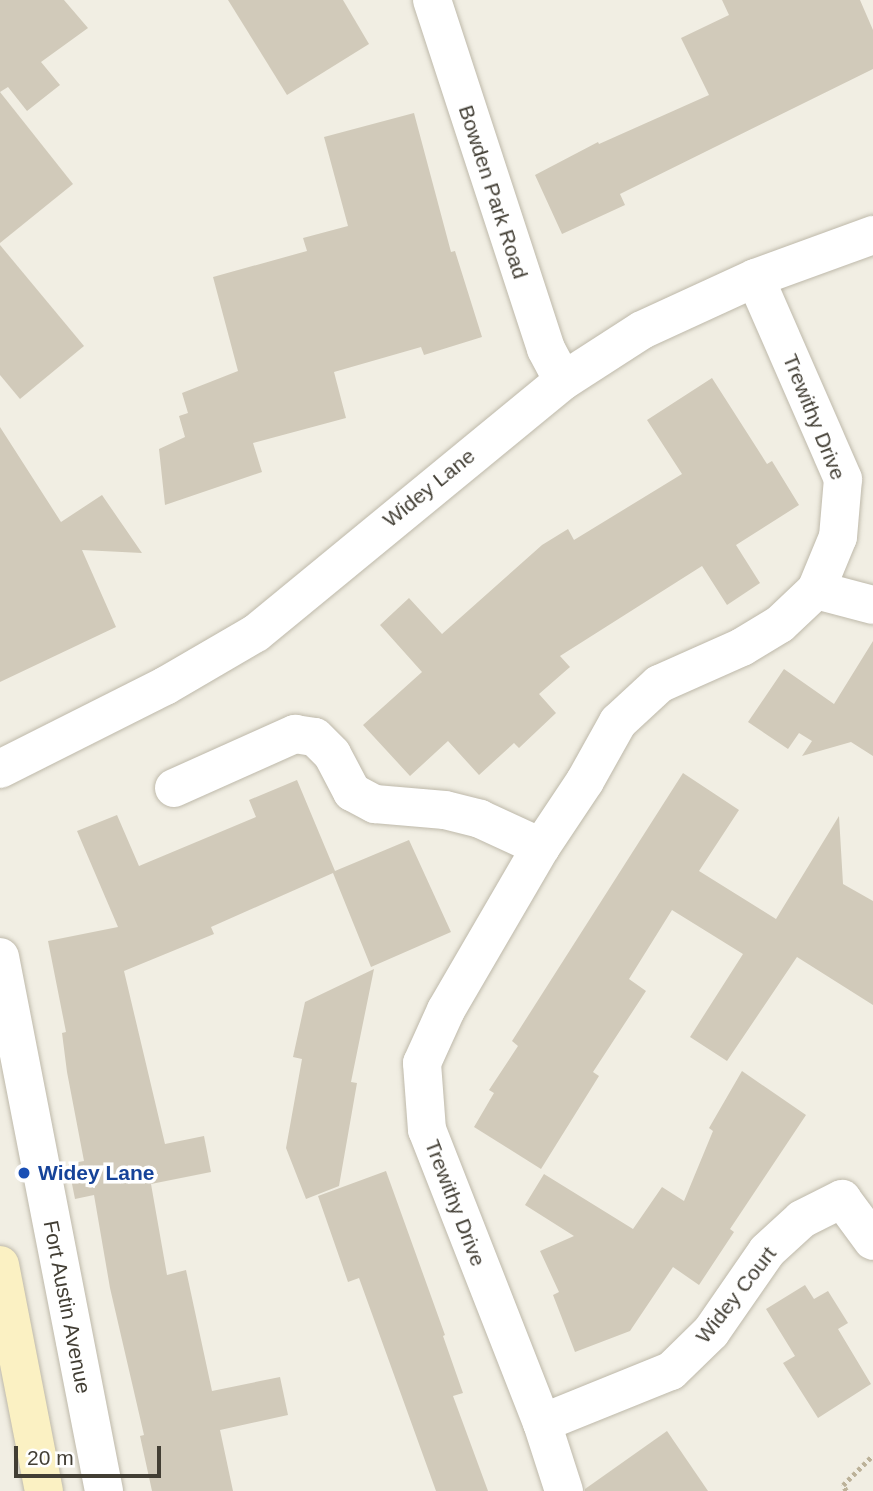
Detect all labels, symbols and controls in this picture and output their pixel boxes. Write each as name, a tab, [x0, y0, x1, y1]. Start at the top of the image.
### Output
street label: Bowden Park Road	[453, 102, 533, 282]
street label: Trewithy Drive	[777, 350, 851, 484]
street label: Widey Lane	[378, 443, 480, 533]
street label: Trewithy Drive	[419, 1136, 491, 1270]
place label: Widey Lane	[38, 1160, 155, 1186]
marker: Widey Lane	[16, 1165, 32, 1181]
street label: Fort Austin Avenue	[38, 1217, 96, 1397]
street label: Widey Court	[691, 1242, 781, 1348]
scale bar	[18, 1432, 164, 1476]
text: 20 m	[27, 1446, 74, 1469]

